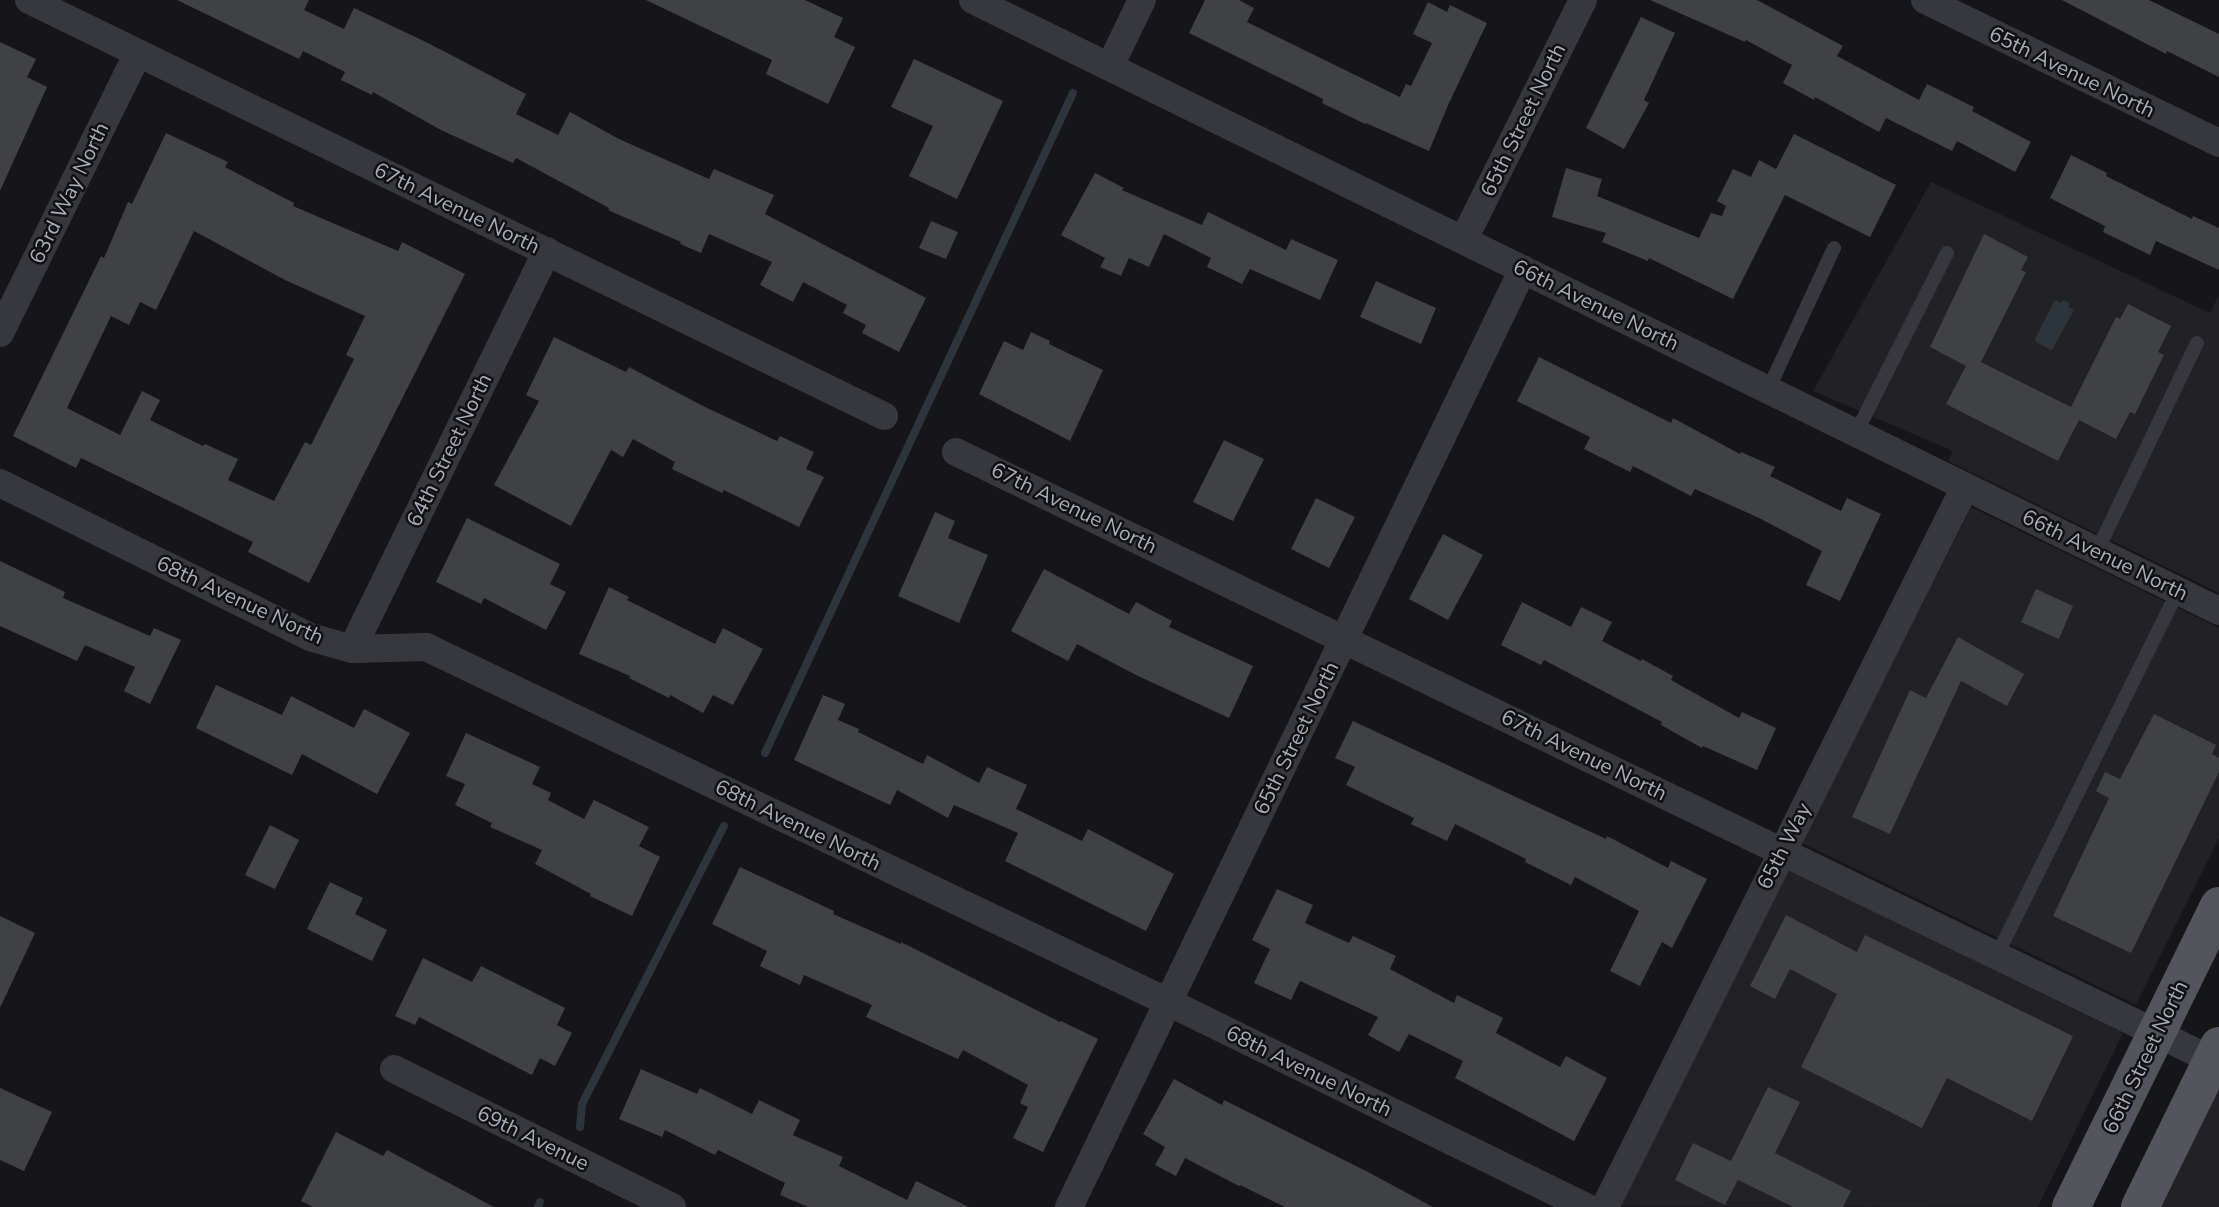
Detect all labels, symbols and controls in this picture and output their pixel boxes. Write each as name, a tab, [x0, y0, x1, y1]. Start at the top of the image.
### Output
street label: 65th Avenue North	[1984, 20, 2160, 124]
street label: 65th Street North	[1474, 39, 1572, 201]
street label: 63rd Way North	[23, 118, 115, 268]
street label: 67th Avenue North	[369, 156, 545, 260]
street label: 66th Avenue North	[1508, 253, 1684, 357]
street label: 64th Street North	[400, 369, 498, 531]
street label: 67th Avenue North	[986, 456, 1162, 560]
street label: 66th Avenue North	[2017, 503, 2193, 607]
street label: 68th Avenue North	[152, 549, 328, 651]
street label: 65th Street North	[1247, 657, 1345, 819]
street label: 67th Avenue North	[1496, 703, 1672, 807]
street label: 68th Avenue North	[710, 773, 886, 877]
street label: 65th Way	[1750, 798, 1818, 894]
street label: 66th Street North	[2096, 976, 2194, 1138]
street label: 68th Avenue North	[1221, 1019, 1397, 1123]
street label: 69th Avenue	[472, 1099, 594, 1177]

